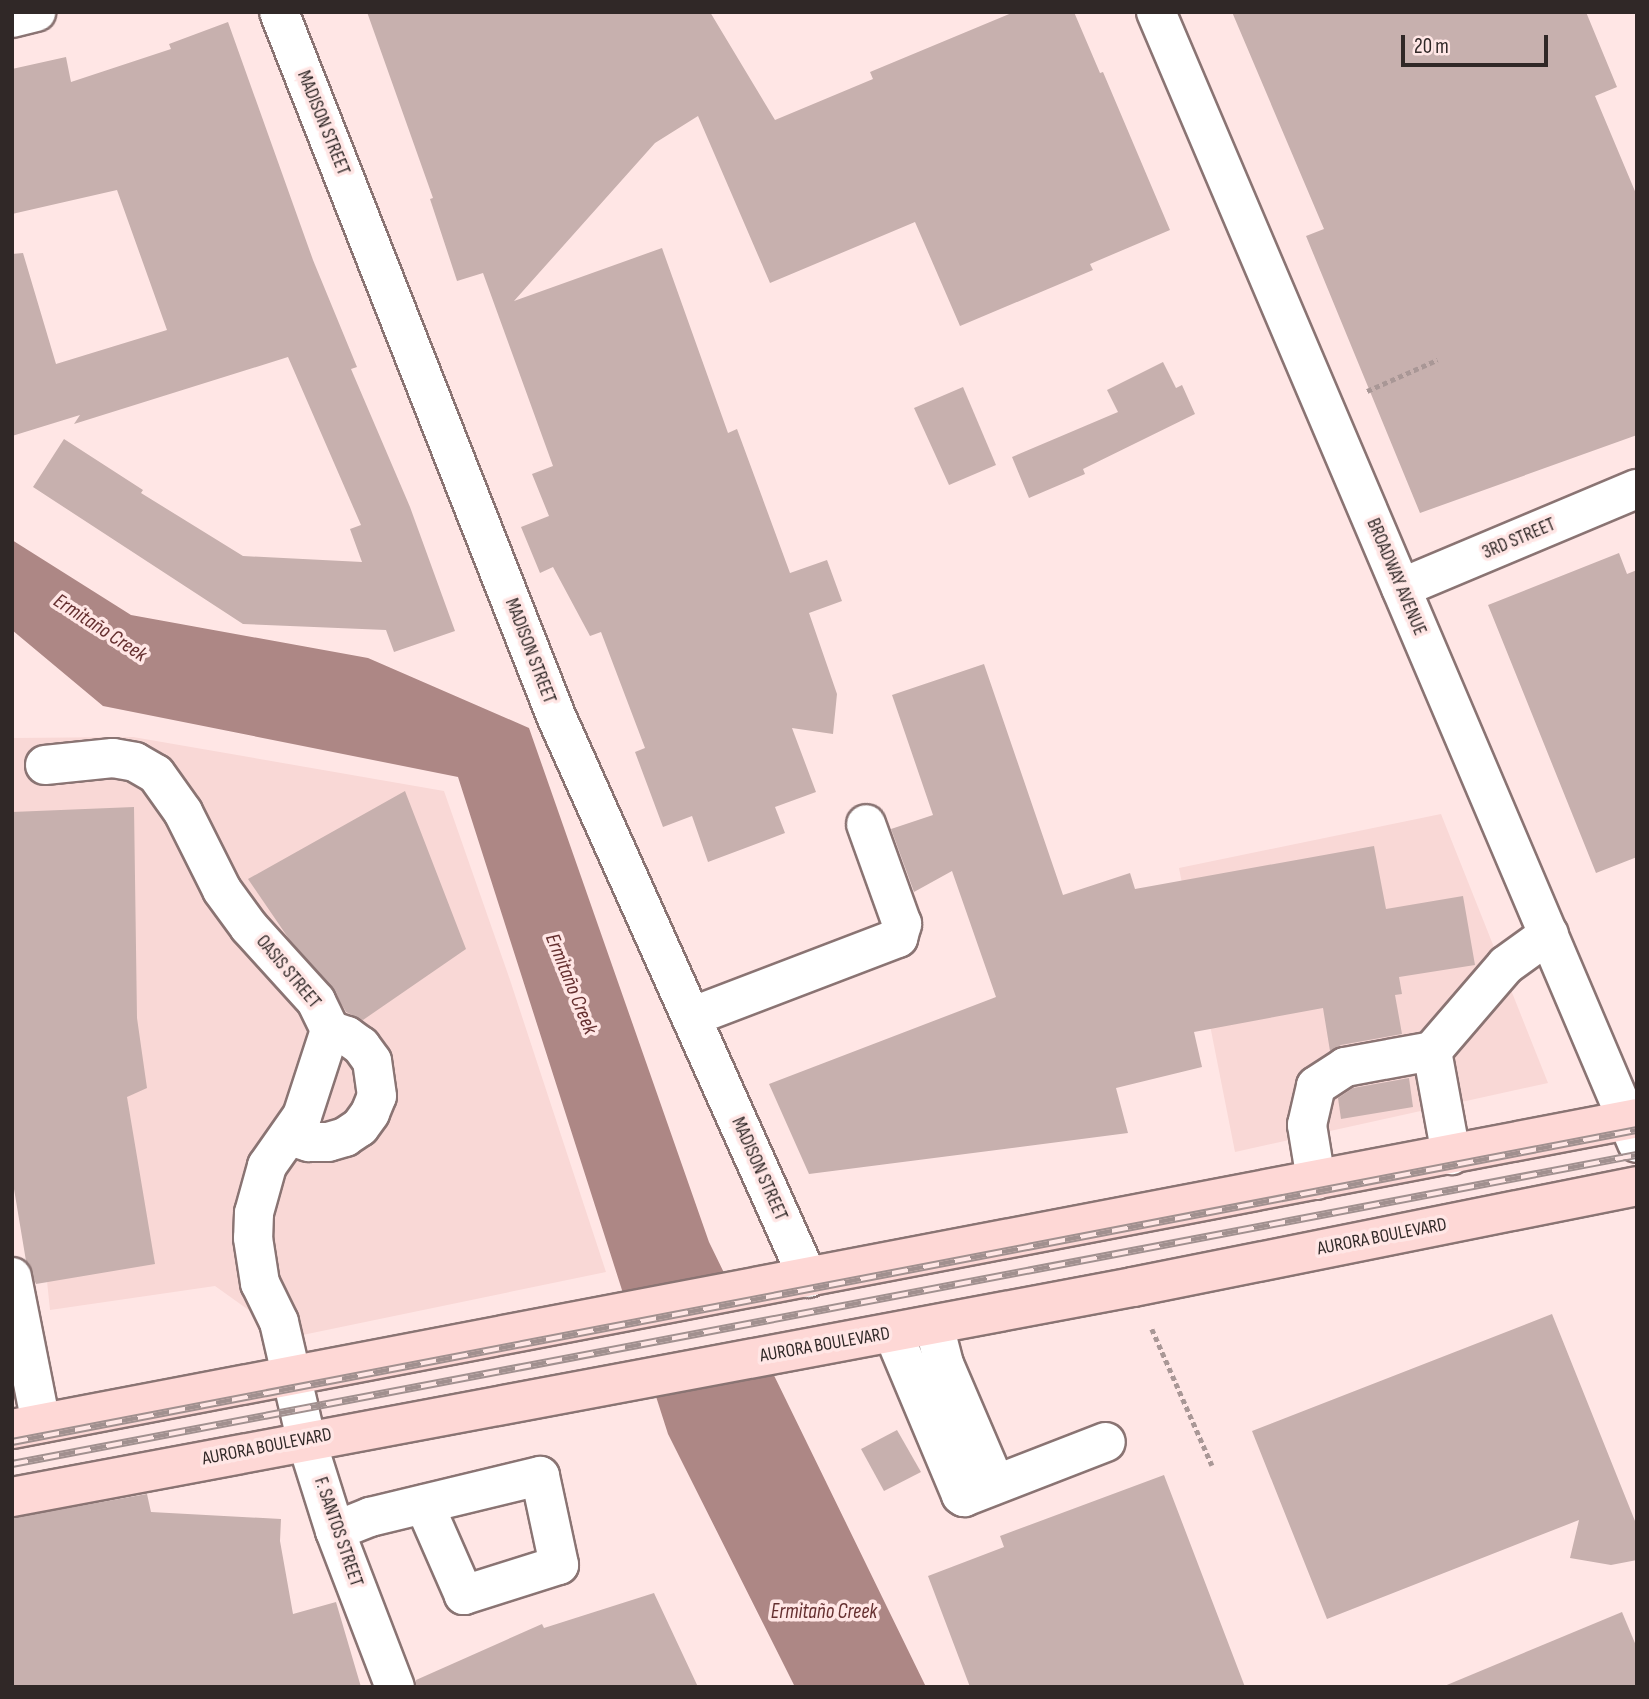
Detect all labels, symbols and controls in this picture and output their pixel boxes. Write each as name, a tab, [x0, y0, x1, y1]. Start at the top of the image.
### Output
scale bar	[1404, 21, 1551, 65]
text: 20 m	[1414, 34, 1449, 59]
street label: MADISON STREET	[292, 67, 354, 179]
street label: 3RD STREET	[1479, 513, 1559, 565]
street label: BROADWAY AVENUE	[1361, 515, 1431, 639]
water label: Ermitaño Creek	[49, 588, 151, 668]
street label: MADISON STREET	[500, 595, 560, 707]
water label: Ermitaño Creek	[539, 930, 603, 1038]
street label: OASIS STREET	[251, 931, 325, 1013]
street label: MADISON STREET	[726, 1114, 792, 1224]
street label: AURORA BOULEVARD	[1315, 1213, 1449, 1261]
street label: AURORA BOULEVARD	[758, 1322, 892, 1368]
street label: AURORA BOULEVARD	[200, 1423, 334, 1471]
street label: F. SANTOS STREET	[309, 1474, 367, 1590]
water label: Ermitaño Creek	[771, 1599, 877, 1625]

